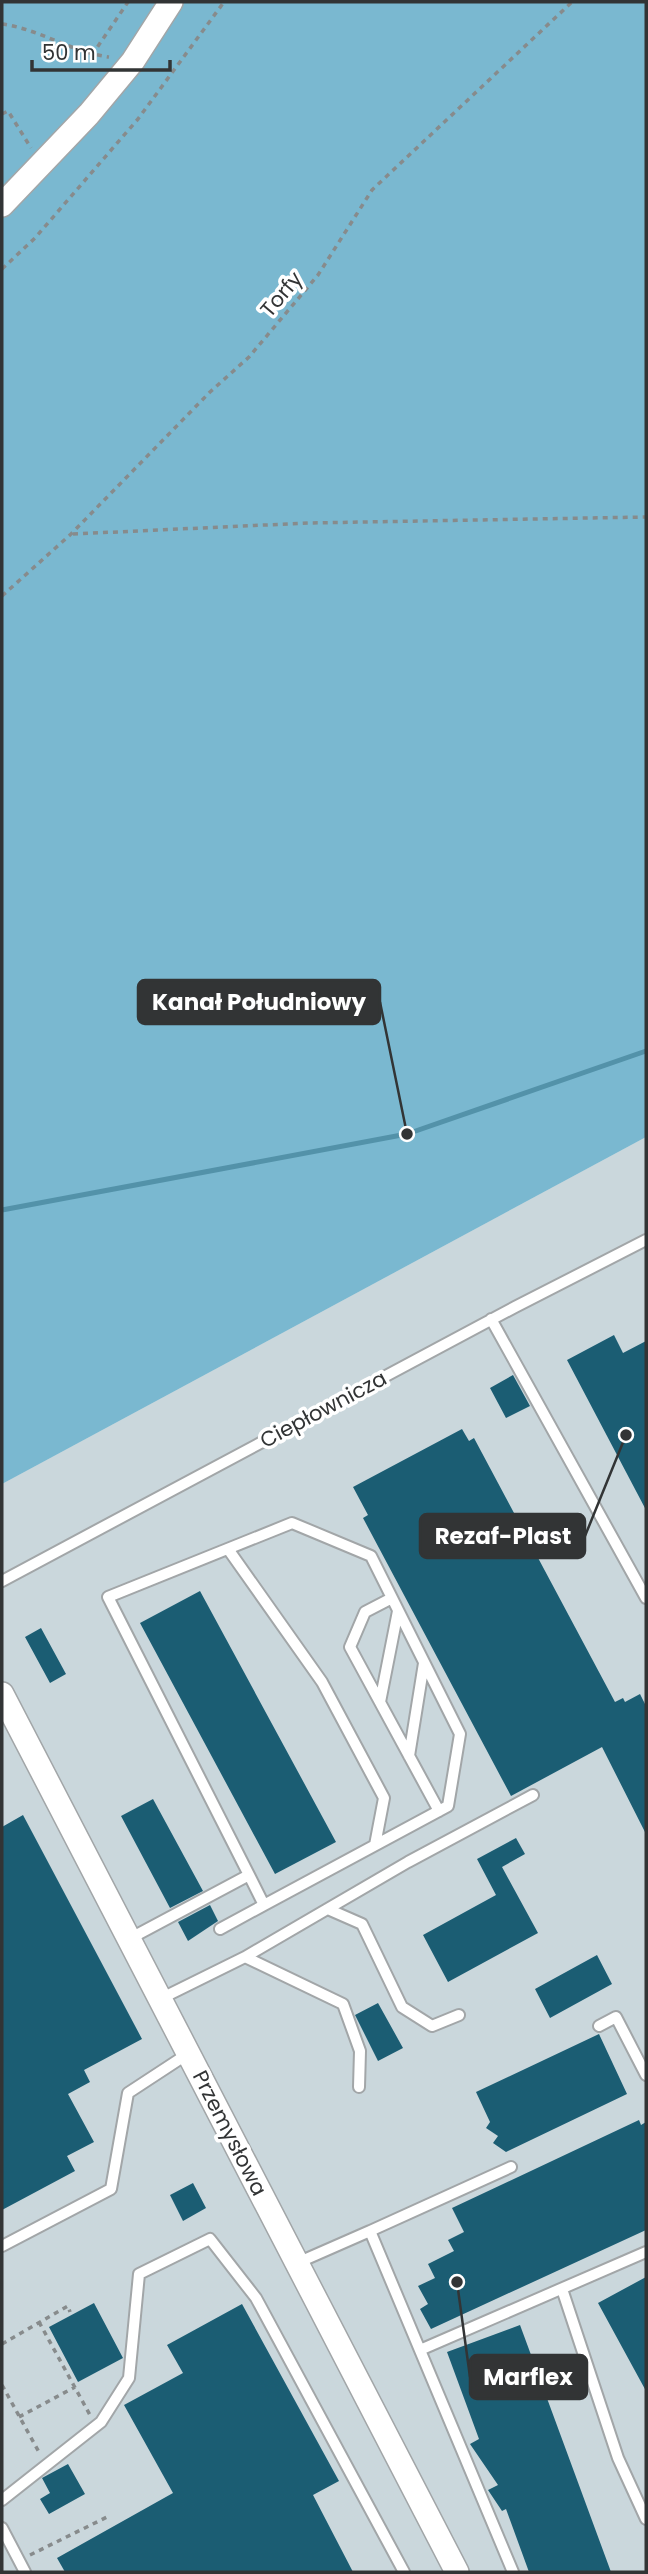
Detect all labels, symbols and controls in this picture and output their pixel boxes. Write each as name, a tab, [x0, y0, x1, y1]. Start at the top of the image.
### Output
scale bar	[32, 28, 170, 72]
text: 50 m	[42, 38, 96, 67]
street label: Torfy	[253, 265, 309, 323]
callout: Kanał Południowy	[138, 980, 380, 1024]
text: Kanał Południowy	[152, 986, 366, 1018]
street label: Ciepłownicza	[255, 1363, 391, 1455]
callout: Rezaf-Plast	[420, 1514, 585, 1558]
text: Rezaf-Plast	[435, 1520, 571, 1552]
street label: Przemysłowa	[186, 2065, 274, 2201]
callout: Marflex	[470, 2355, 587, 2399]
text: Marflex	[483, 2361, 573, 2393]

